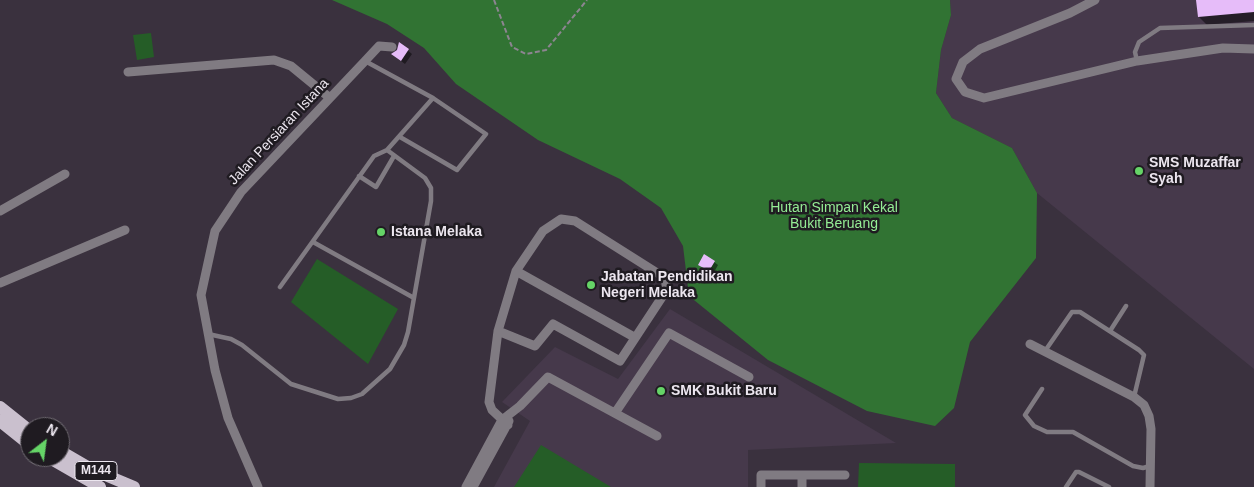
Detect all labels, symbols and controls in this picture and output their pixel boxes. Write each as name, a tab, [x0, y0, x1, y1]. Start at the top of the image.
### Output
street label: Jalan Persiaran Istana	[225, 75, 333, 189]
place label: SMS Muzaffar Syah	[1149, 155, 1241, 188]
marker: SMS Muzaffar Syah	[1133, 165, 1145, 177]
park label: Hutan Simpan Kekal Bukit Beruang	[770, 200, 898, 232]
place label: Istana Melaka	[391, 224, 482, 240]
marker: Istana Melaka	[375, 226, 387, 238]
place label: Jabatan Pendidikan Negeri Melaka	[601, 269, 732, 302]
marker: Jabatan Pendidikan Negeri Melaka	[585, 279, 597, 291]
place label: SMK Bukit Baru	[671, 383, 777, 399]
marker: SMK Bukit Baru	[655, 385, 667, 397]
north arrow	[20, 417, 70, 467]
text: N	[44, 420, 60, 439]
road number: M144	[75, 462, 117, 481]

